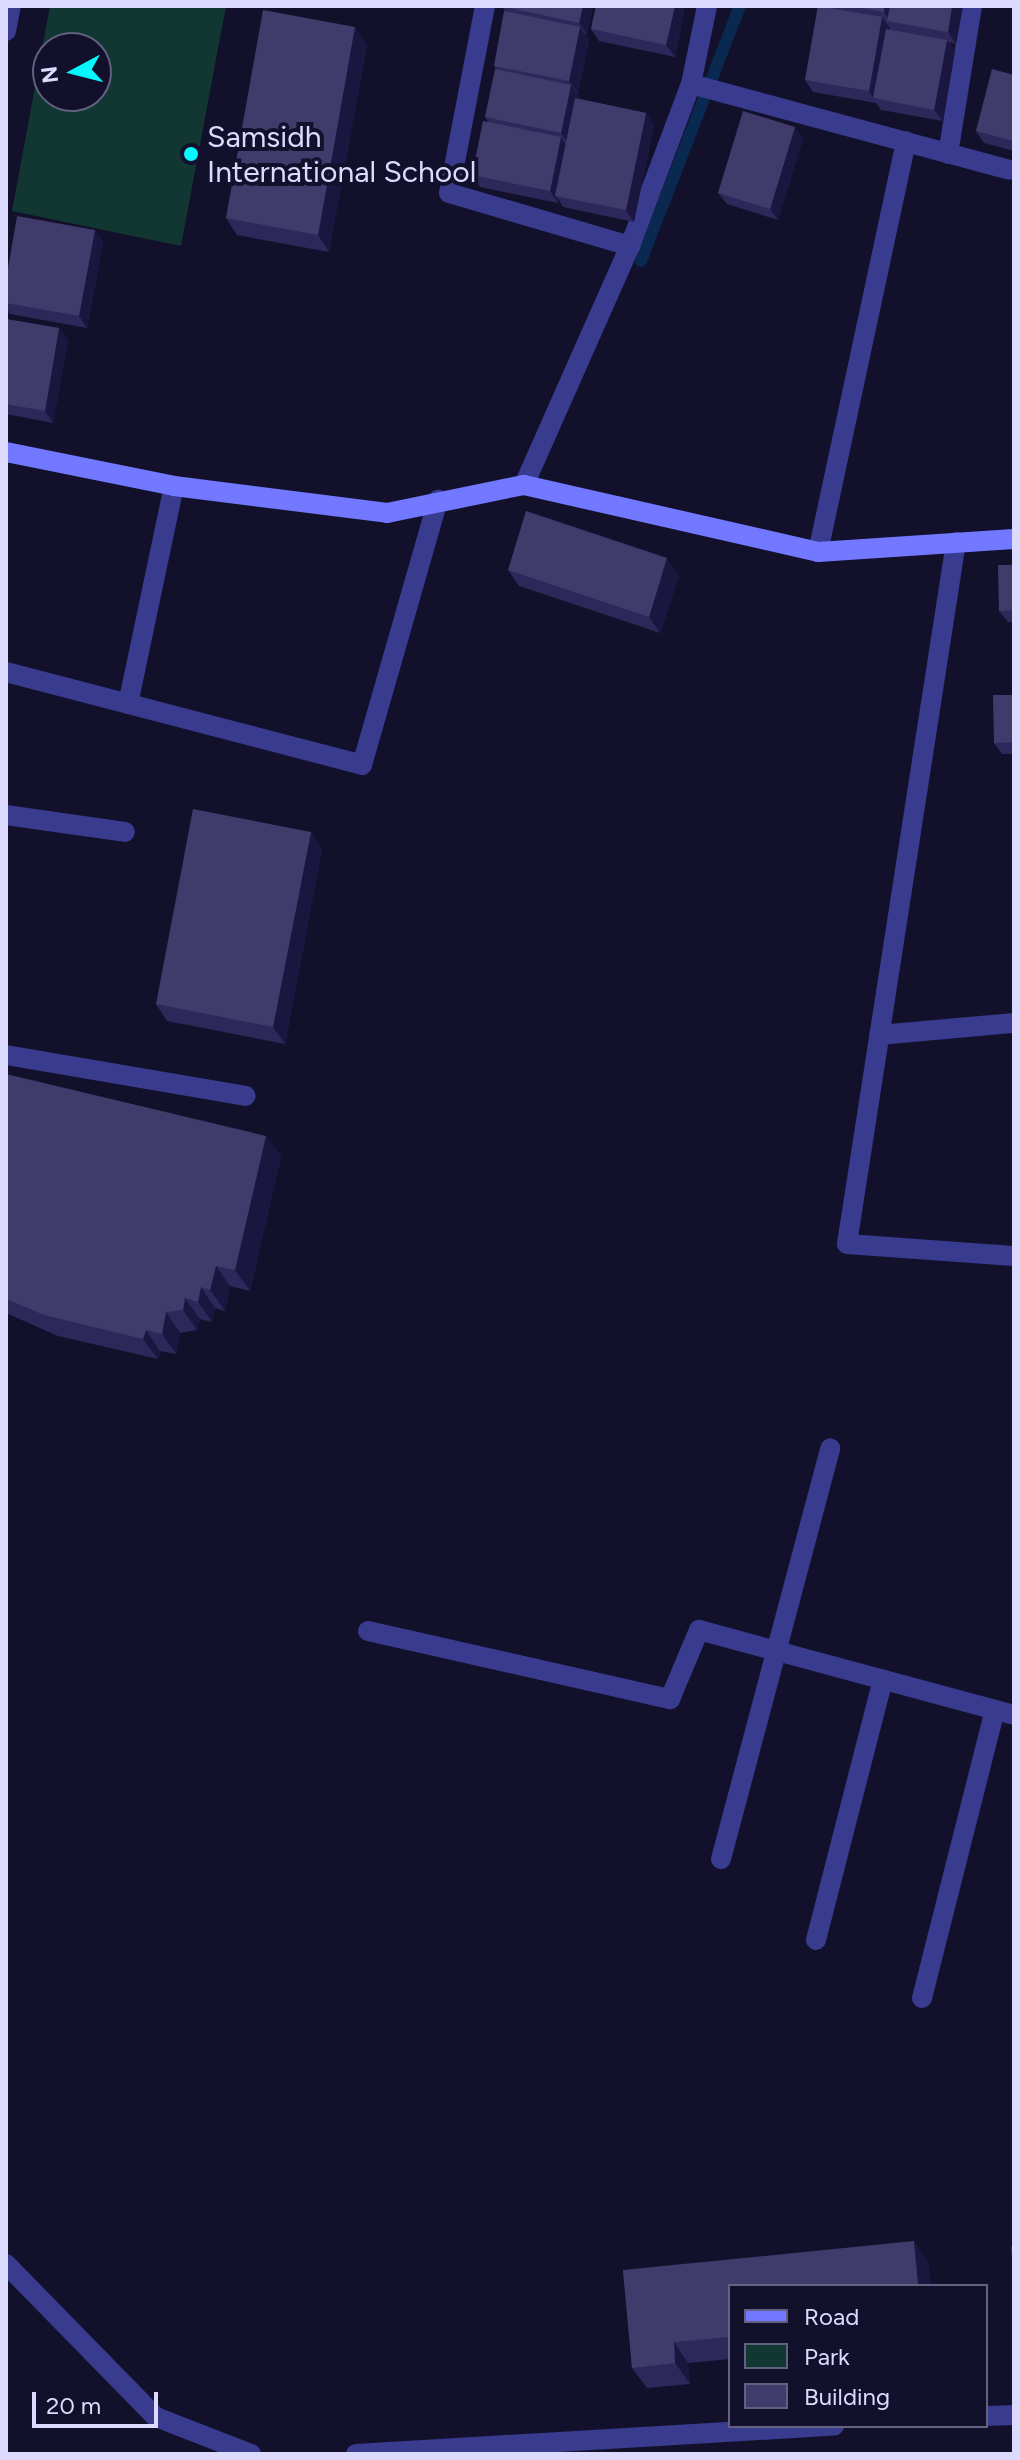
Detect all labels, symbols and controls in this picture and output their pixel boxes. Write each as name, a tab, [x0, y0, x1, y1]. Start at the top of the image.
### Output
north arrow	[32, 32, 112, 112]
text: N	[35, 65, 64, 85]
place label: Samsidh International School	[207, 119, 476, 190]
marker: Samsidh International School	[182, 145, 200, 163]
legend	[728, 2284, 988, 2428]
text: Road	[804, 2302, 859, 2331]
text: Park	[804, 2342, 850, 2371]
scale bar	[36, 2376, 162, 2426]
text: Building	[804, 2382, 890, 2411]
text: 20 m	[46, 2391, 101, 2420]

